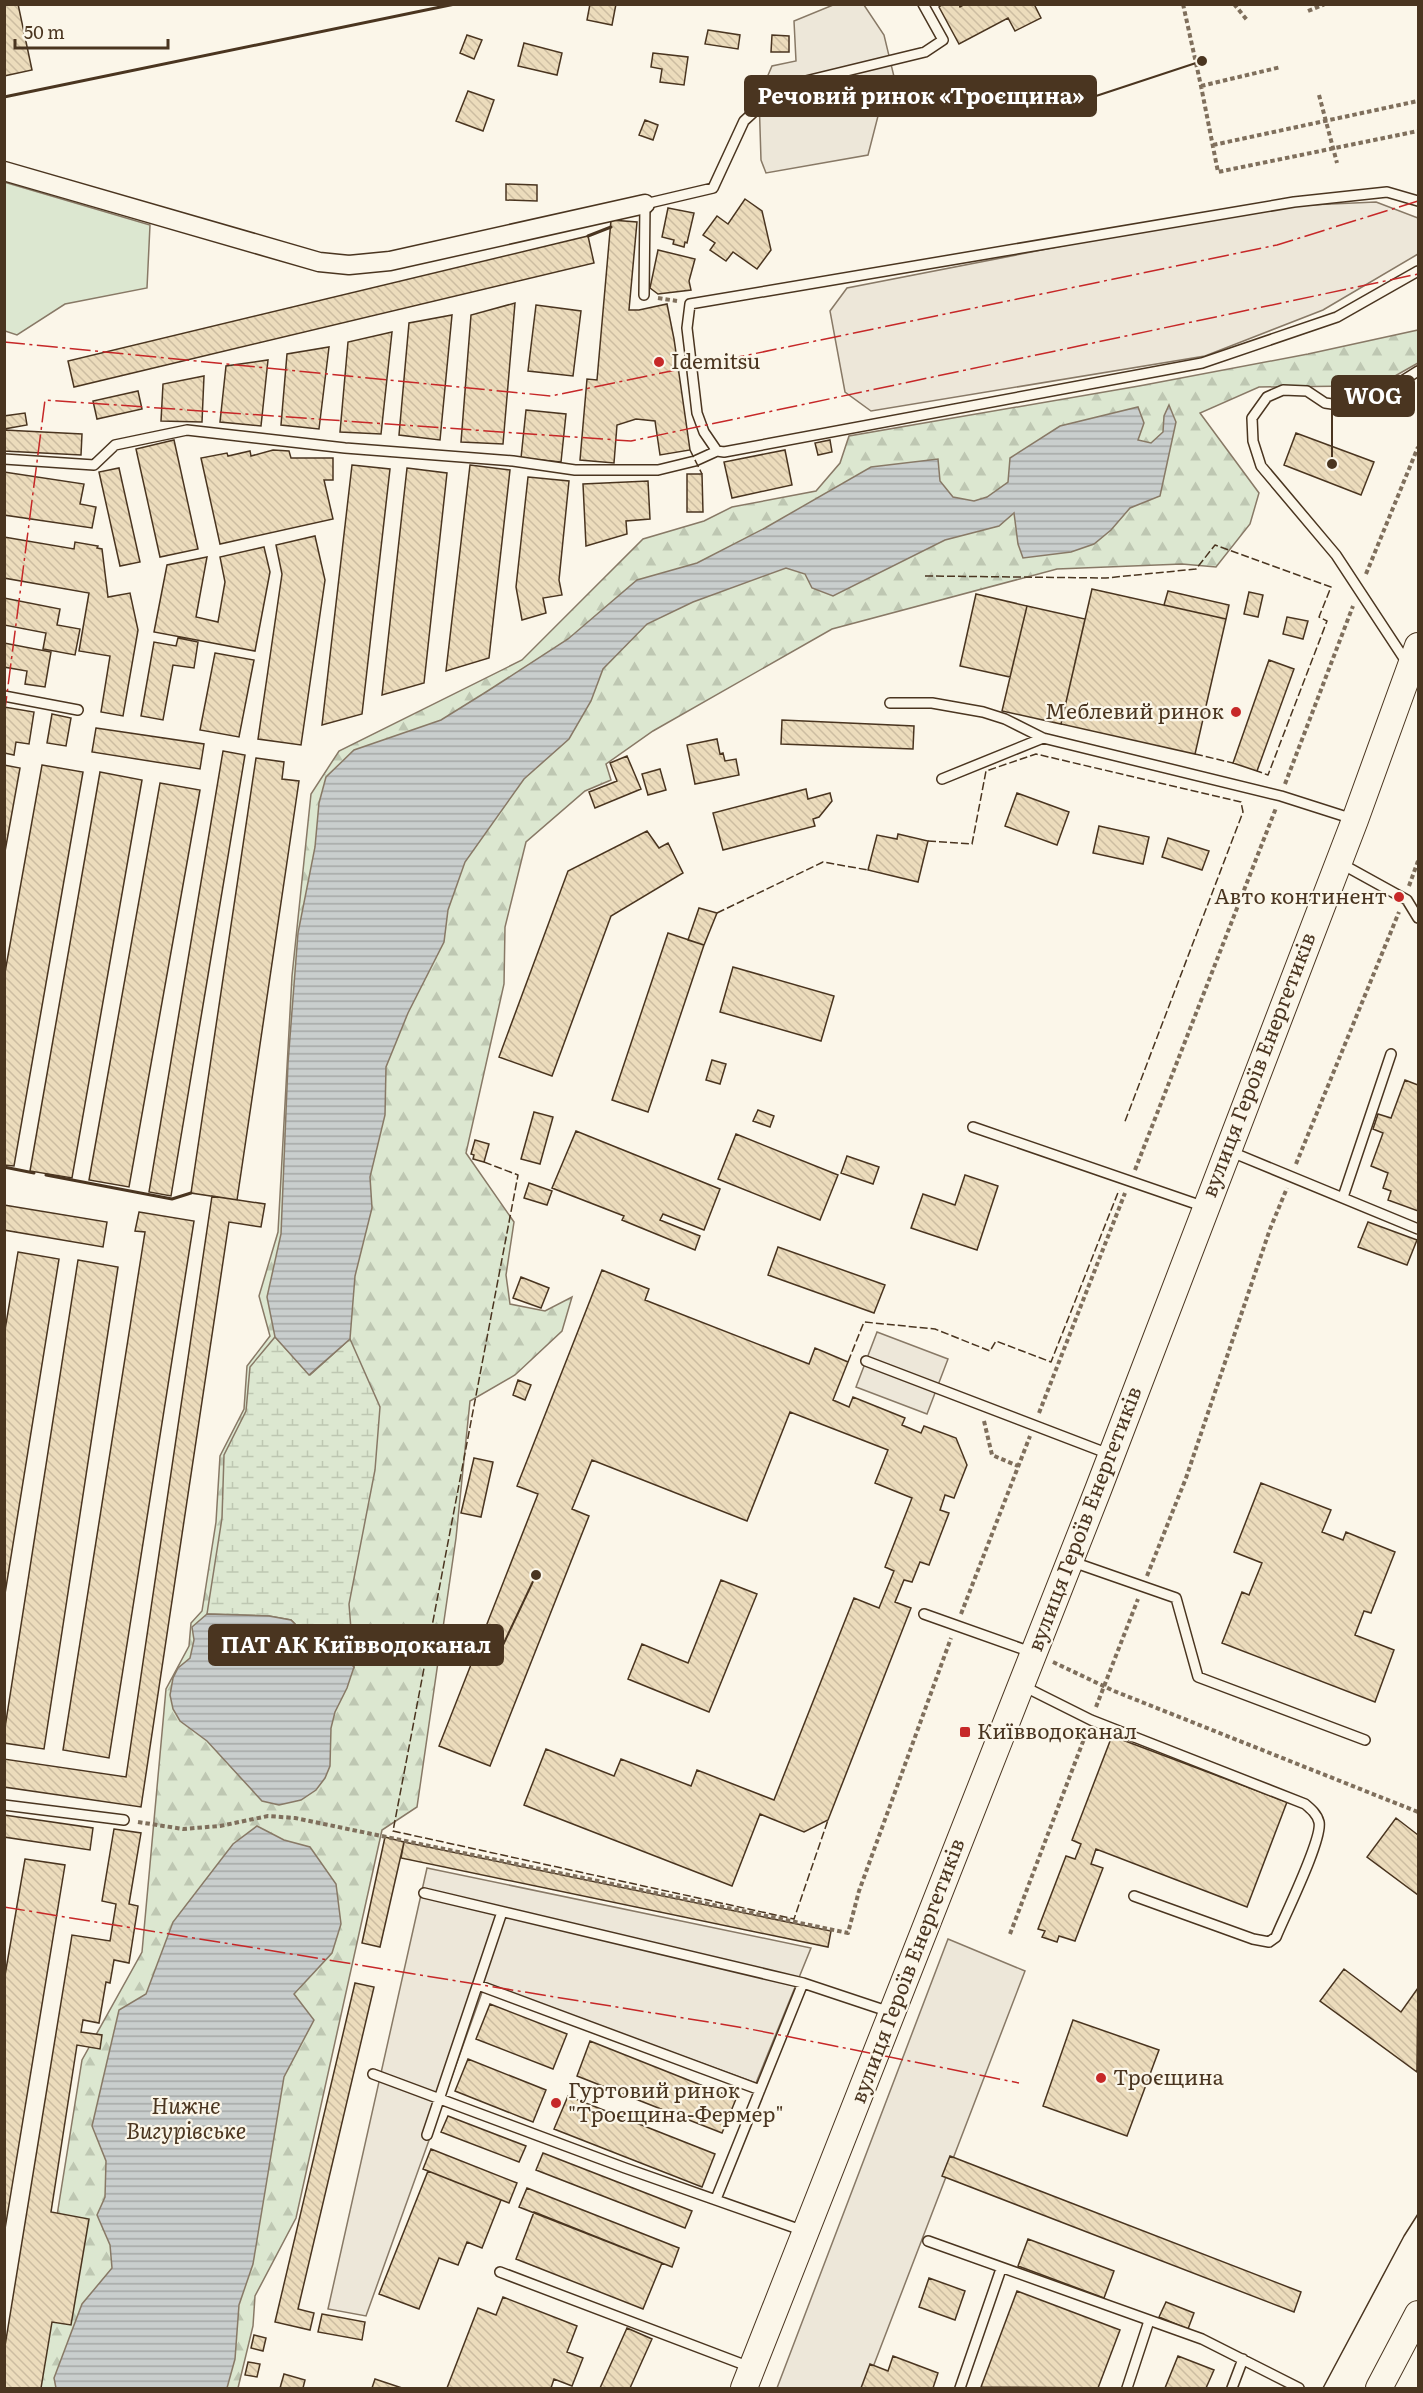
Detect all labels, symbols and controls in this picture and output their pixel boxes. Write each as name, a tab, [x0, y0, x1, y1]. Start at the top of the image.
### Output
scale bar	[15, 12, 168, 50]
text: 50 m	[24, 18, 65, 45]
callout: Речовий ринок «Троєщина»	[745, 76, 1096, 116]
text: Речовий ринок «Троєщина»	[758, 78, 1085, 111]
place label: Idemitsu	[671, 344, 760, 375]
marker: Idemitsu	[652, 355, 666, 369]
callout: WOG	[1332, 376, 1414, 416]
text: WOG	[1344, 378, 1402, 411]
place label: Меблевий ринок	[1045, 694, 1225, 725]
marker: Меблевий ринок	[1229, 705, 1243, 719]
place label: Авто континент	[1214, 879, 1387, 910]
marker: Авто континент	[1392, 890, 1406, 904]
street label: вулиця Героїв Енергетиків	[1192, 927, 1322, 1201]
street label: вулиця Героїв Енергетиків	[1018, 1381, 1148, 1655]
callout: ПАТ АК Київводоканал	[209, 1625, 503, 1665]
text: ПАТ АК Київводоканал	[221, 1627, 491, 1660]
place label: Київводоканал	[977, 1714, 1137, 1745]
marker: Київводоканал	[958, 1725, 972, 1739]
street label: вулиця Героїв Енергетиків	[841, 1833, 971, 2107]
place label: Троєщина	[1113, 2060, 1225, 2091]
marker: Троєщина	[1094, 2071, 1108, 2085]
place label: Гуртовий ринок "Троєщина-Фермер"	[568, 2073, 784, 2128]
water label: Нижнє Вигурівське	[126, 2088, 246, 2146]
marker: Гуртовий ринок "Троєщина-Фермер"	[549, 2096, 563, 2110]

